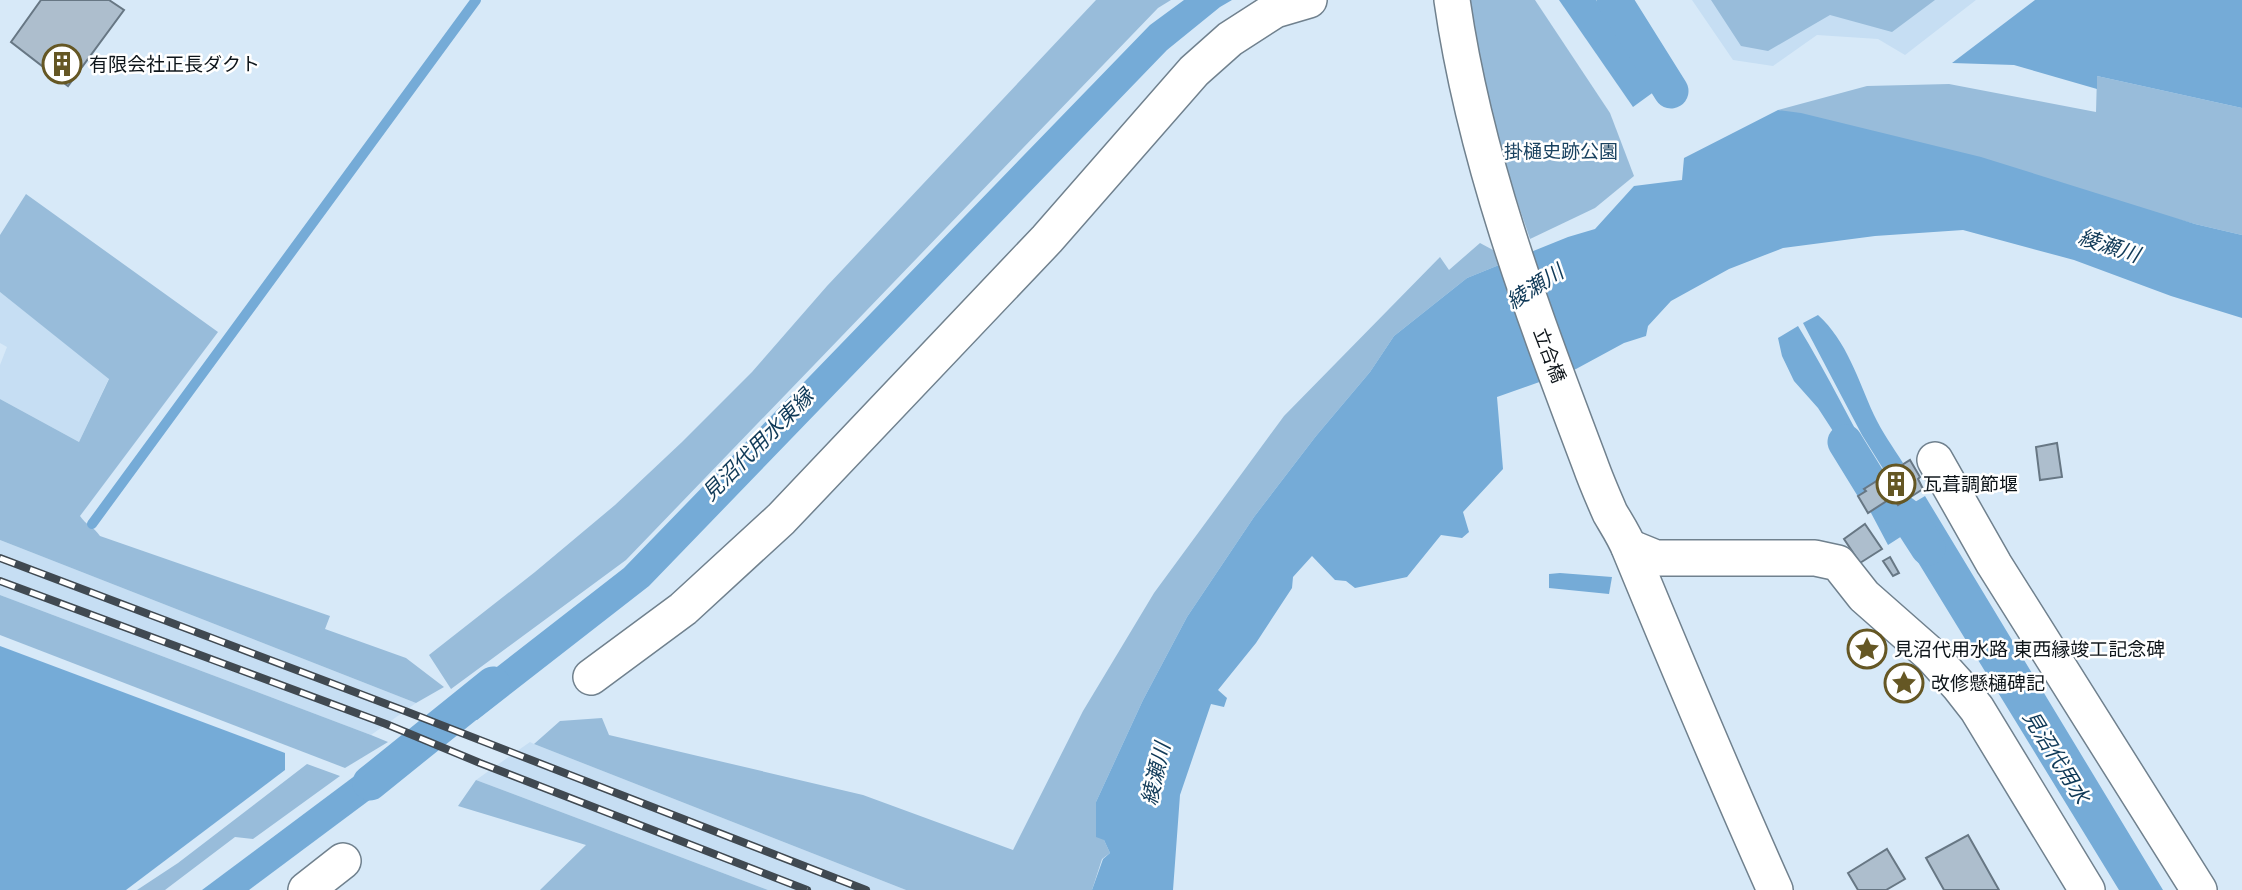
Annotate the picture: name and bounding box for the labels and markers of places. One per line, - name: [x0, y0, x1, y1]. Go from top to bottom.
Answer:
- building icon: 有限会社正長ダクト: [41, 43, 83, 85]
- place label: 有限会社正長ダクト: [89, 53, 260, 76]
- building icon: 瓦葺調節堰: [1875, 463, 1917, 505]
- place label: 瓦葺調節堰: [1923, 473, 2018, 496]
- place icon: 見沼代用水路 東西縁竣工記念碑: [1846, 628, 1888, 670]
- place label: 見沼代用水路 東西縁竣工記念碑: [1894, 638, 2165, 661]
- place icon: 改修懸樋碑記: [1883, 662, 1925, 704]
- place label: 改修懸樋碑記: [1931, 672, 2045, 695]

